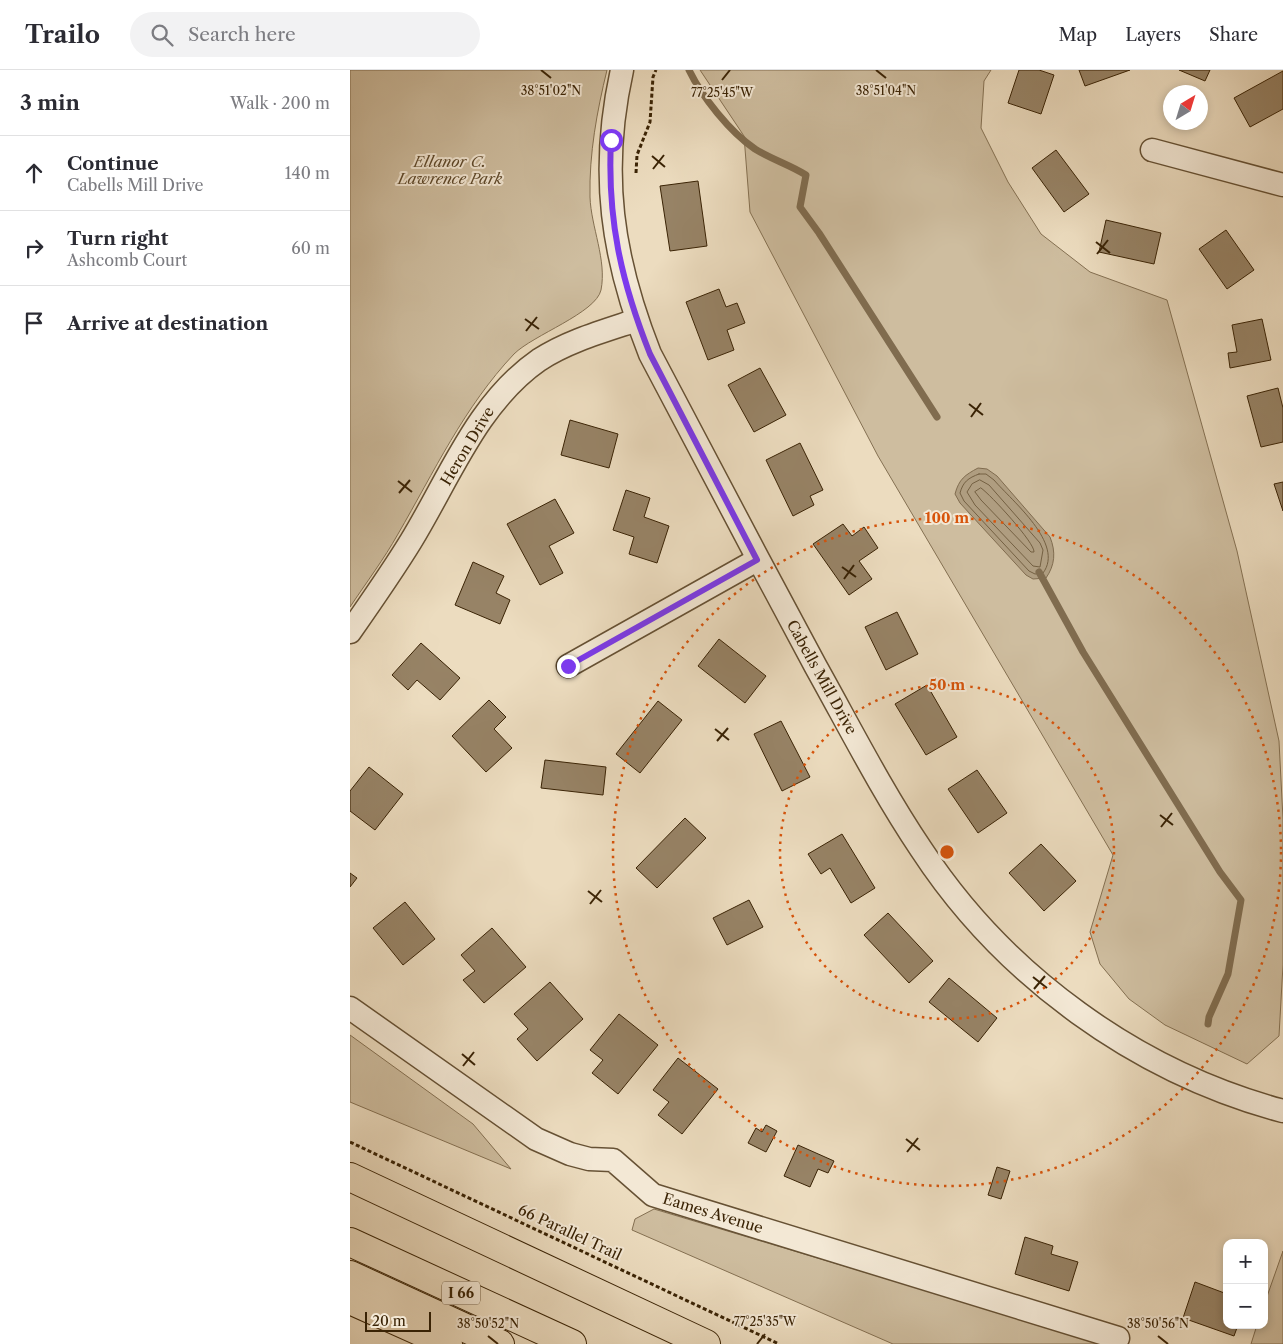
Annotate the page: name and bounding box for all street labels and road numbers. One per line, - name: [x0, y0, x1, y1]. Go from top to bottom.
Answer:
- street label: Heron Drive: [436, 403, 498, 489]
- street label: Cabells Mill Drive: [783, 616, 861, 738]
- street label: Eames Avenue: [661, 1189, 765, 1237]
- street label: 66 Parallel Trail: [515, 1200, 625, 1265]
- road number: I 66: [442, 1282, 480, 1304]

